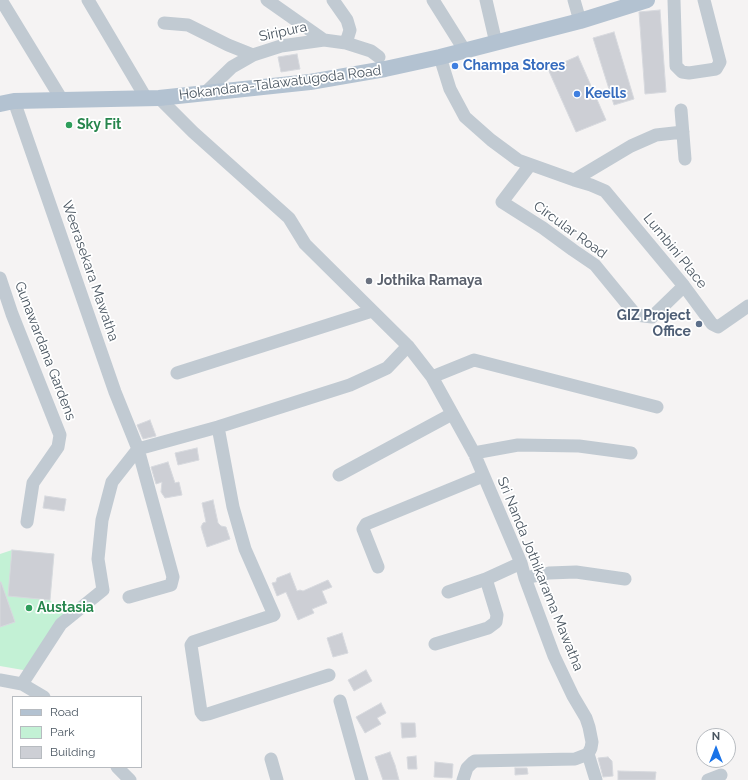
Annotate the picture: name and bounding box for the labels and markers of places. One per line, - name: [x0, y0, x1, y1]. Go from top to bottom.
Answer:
- place label: Champa Stores: [463, 58, 565, 74]
- marker: Champa Stores: [450, 61, 460, 71]
- place label: Keells: [585, 86, 626, 102]
- marker: Keells: [572, 89, 582, 99]
- place label: Sky Fit: [77, 117, 121, 133]
- marker: Sky Fit: [64, 120, 74, 130]
- place label: Jothika Ramaya: [377, 273, 482, 289]
- marker: Jothika Ramaya: [364, 276, 374, 286]
- place label: GIZ Project Office: [617, 308, 691, 340]
- marker: GIZ Project Office: [694, 319, 704, 329]
- place label: Austasia: [37, 600, 94, 616]
- marker: Austasia: [24, 603, 34, 613]

